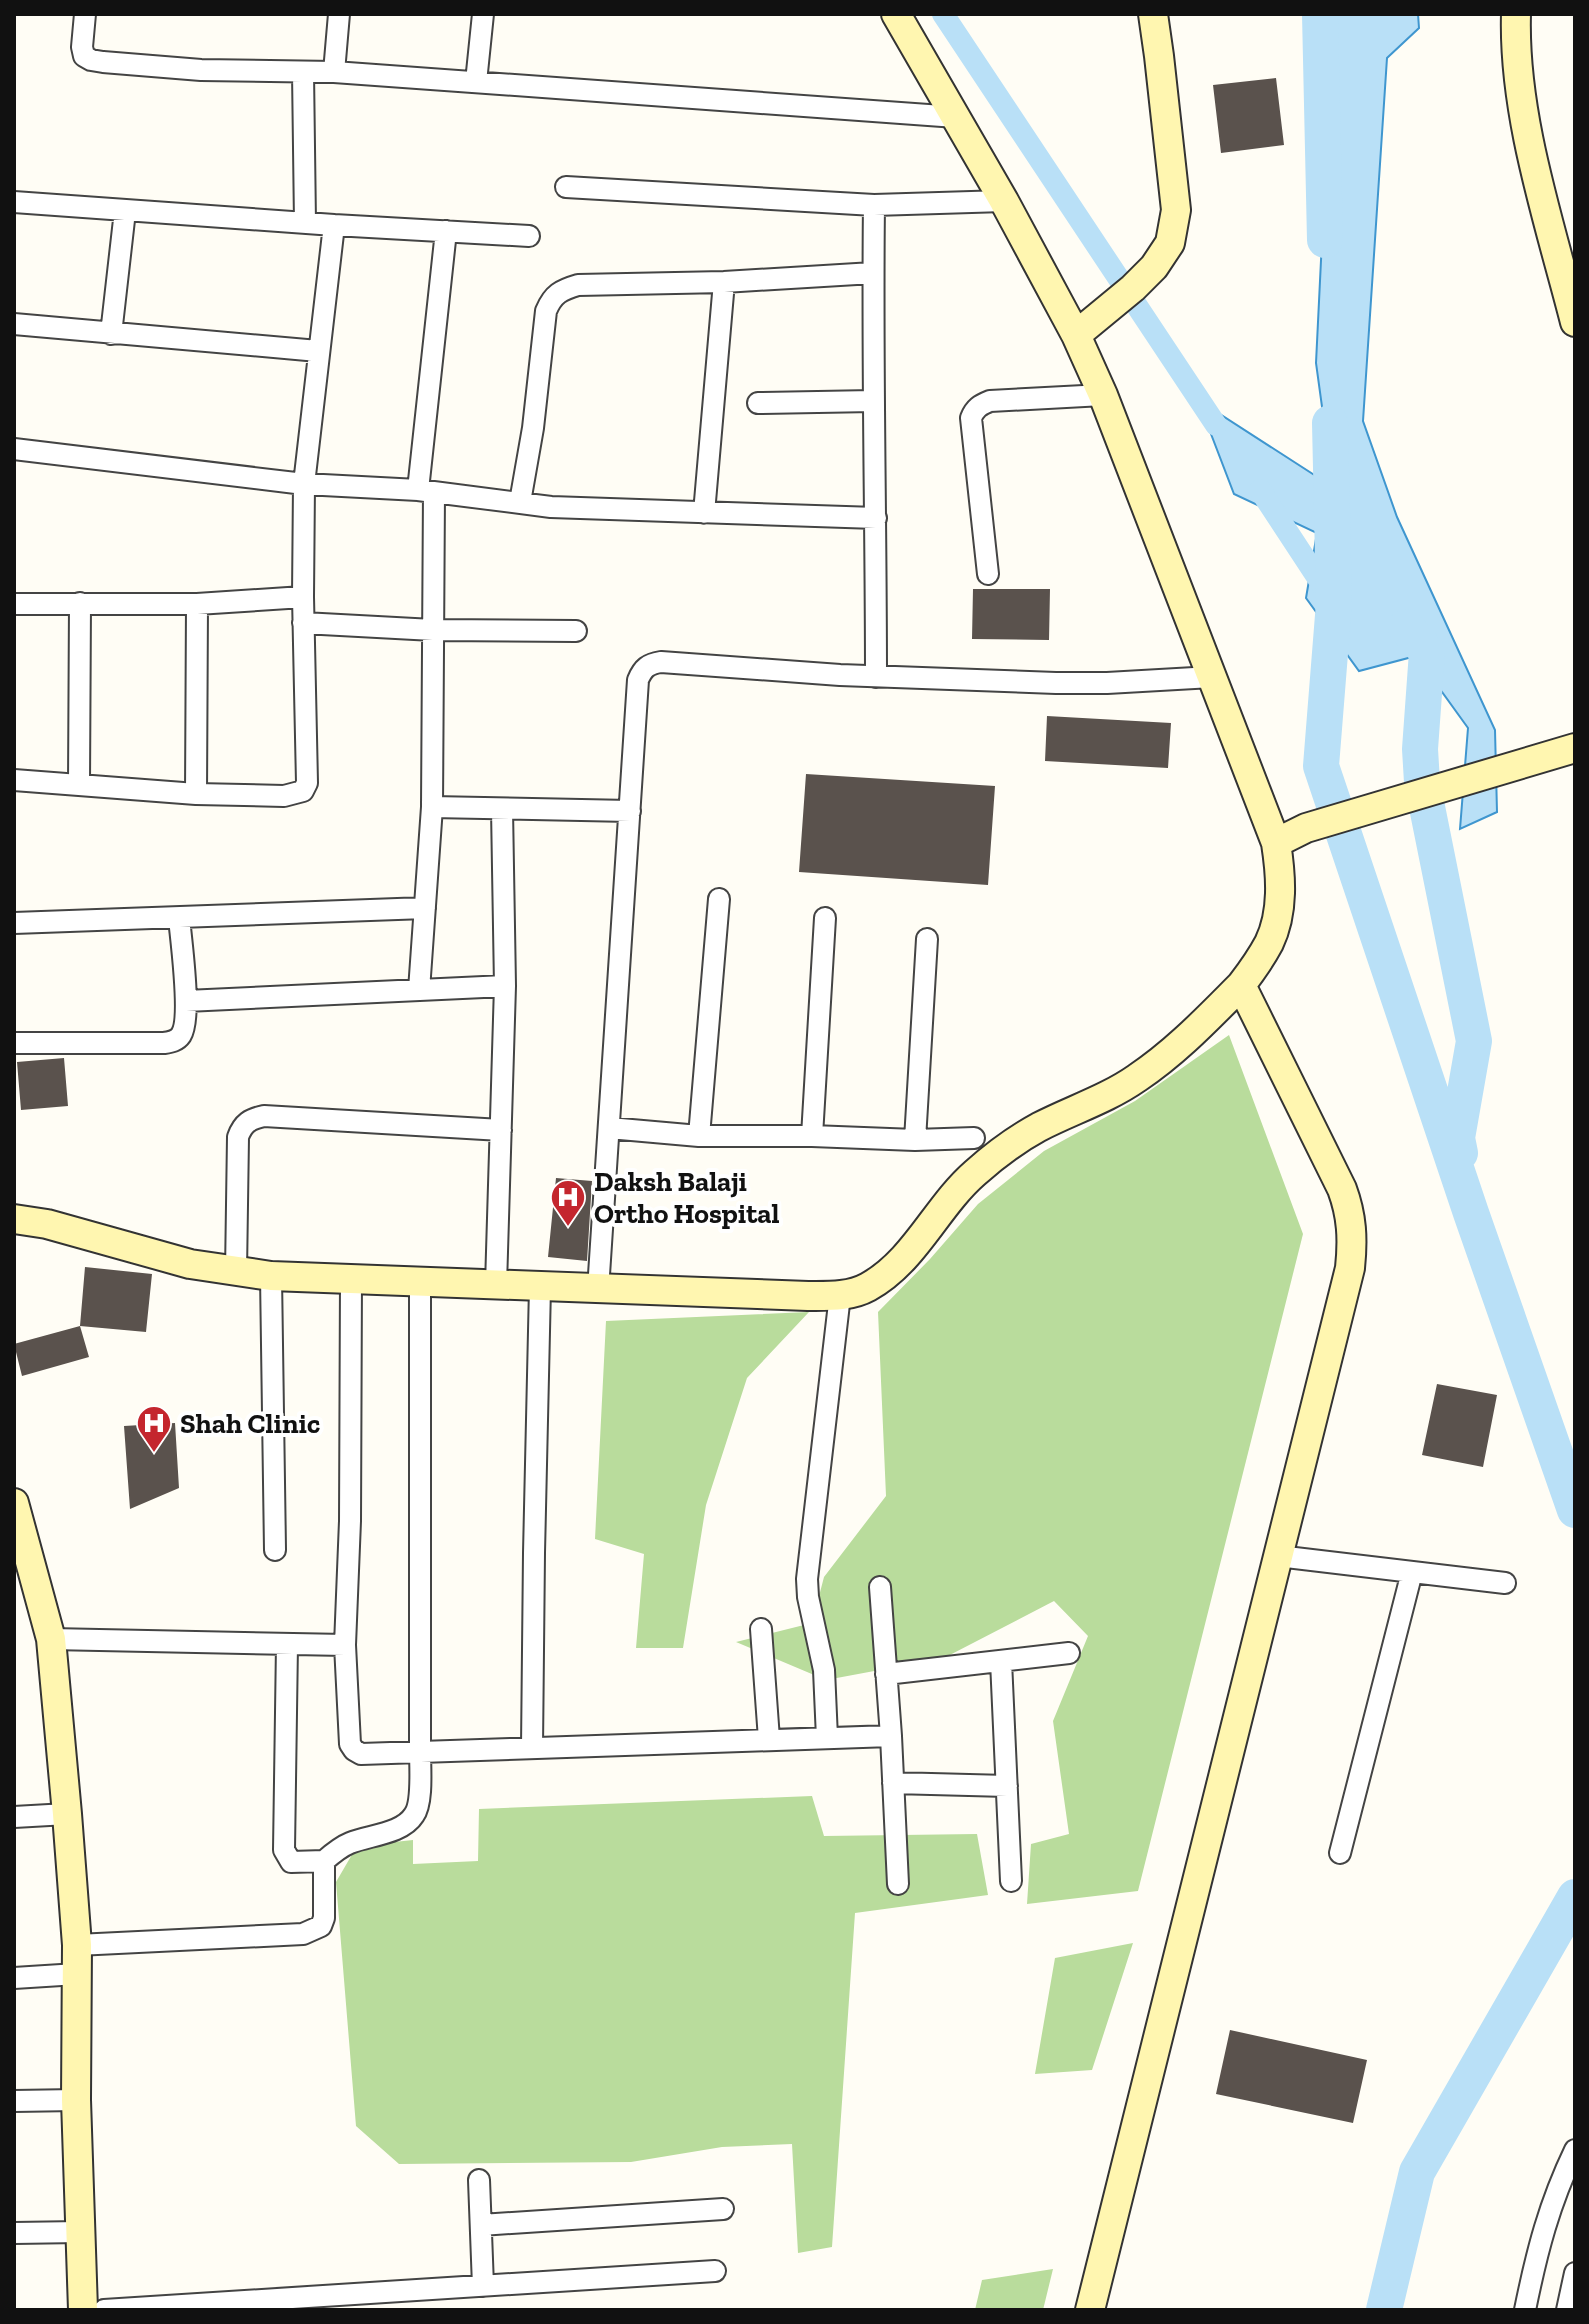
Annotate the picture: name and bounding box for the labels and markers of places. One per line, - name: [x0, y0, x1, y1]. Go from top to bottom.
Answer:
- place label: Daksh Balaji Ortho Hospital: [594, 1165, 780, 1230]
- hospital icon: Daksh Balaji Ortho Hospital: [549, 1178, 587, 1228]
- hospital icon: Shah Clinic: [135, 1404, 173, 1454]
- place label: Shah Clinic: [180, 1407, 320, 1440]

